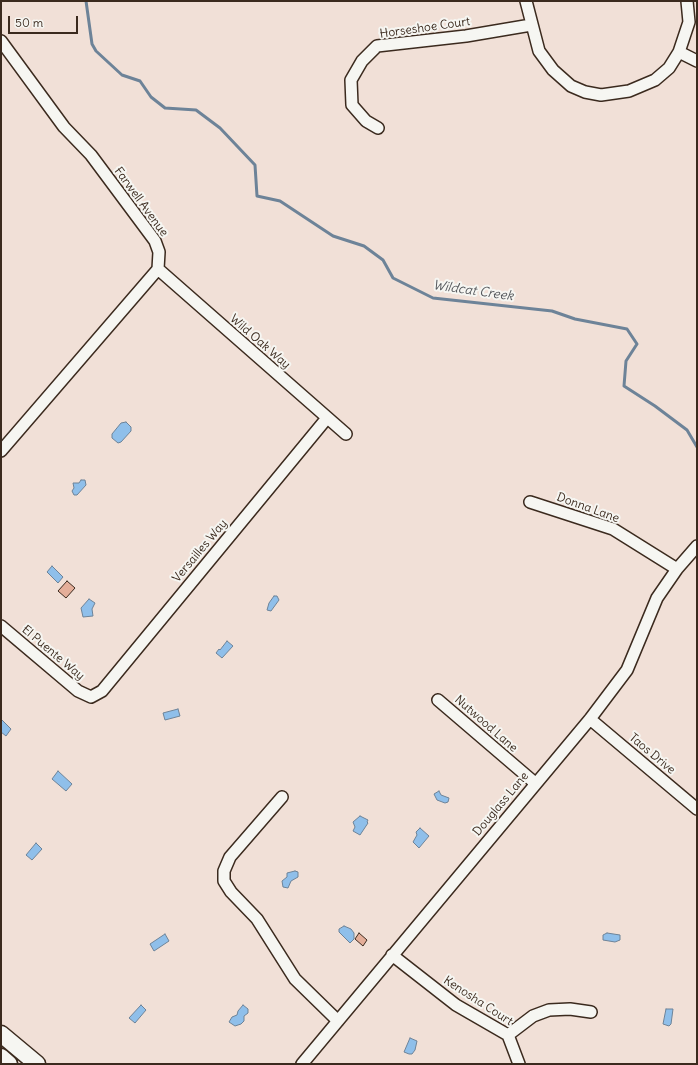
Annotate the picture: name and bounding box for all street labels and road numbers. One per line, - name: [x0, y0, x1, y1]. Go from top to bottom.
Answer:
- street label: Horseshoe Court: [379, 15, 471, 41]
- street label: Farwell Avenue: [111, 164, 171, 240]
- street label: Wild Oak Way: [227, 312, 293, 372]
- street label: Donna Lane: [555, 490, 621, 526]
- street label: Versailles Way: [170, 517, 230, 585]
- street label: El Puente Way: [19, 623, 87, 683]
- street label: Nutwood Lane: [452, 693, 520, 755]
- street label: Taos Drive: [626, 731, 678, 777]
- street label: Douglass Lane: [470, 769, 532, 839]
- street label: Kenosha Court: [441, 973, 515, 1029]

